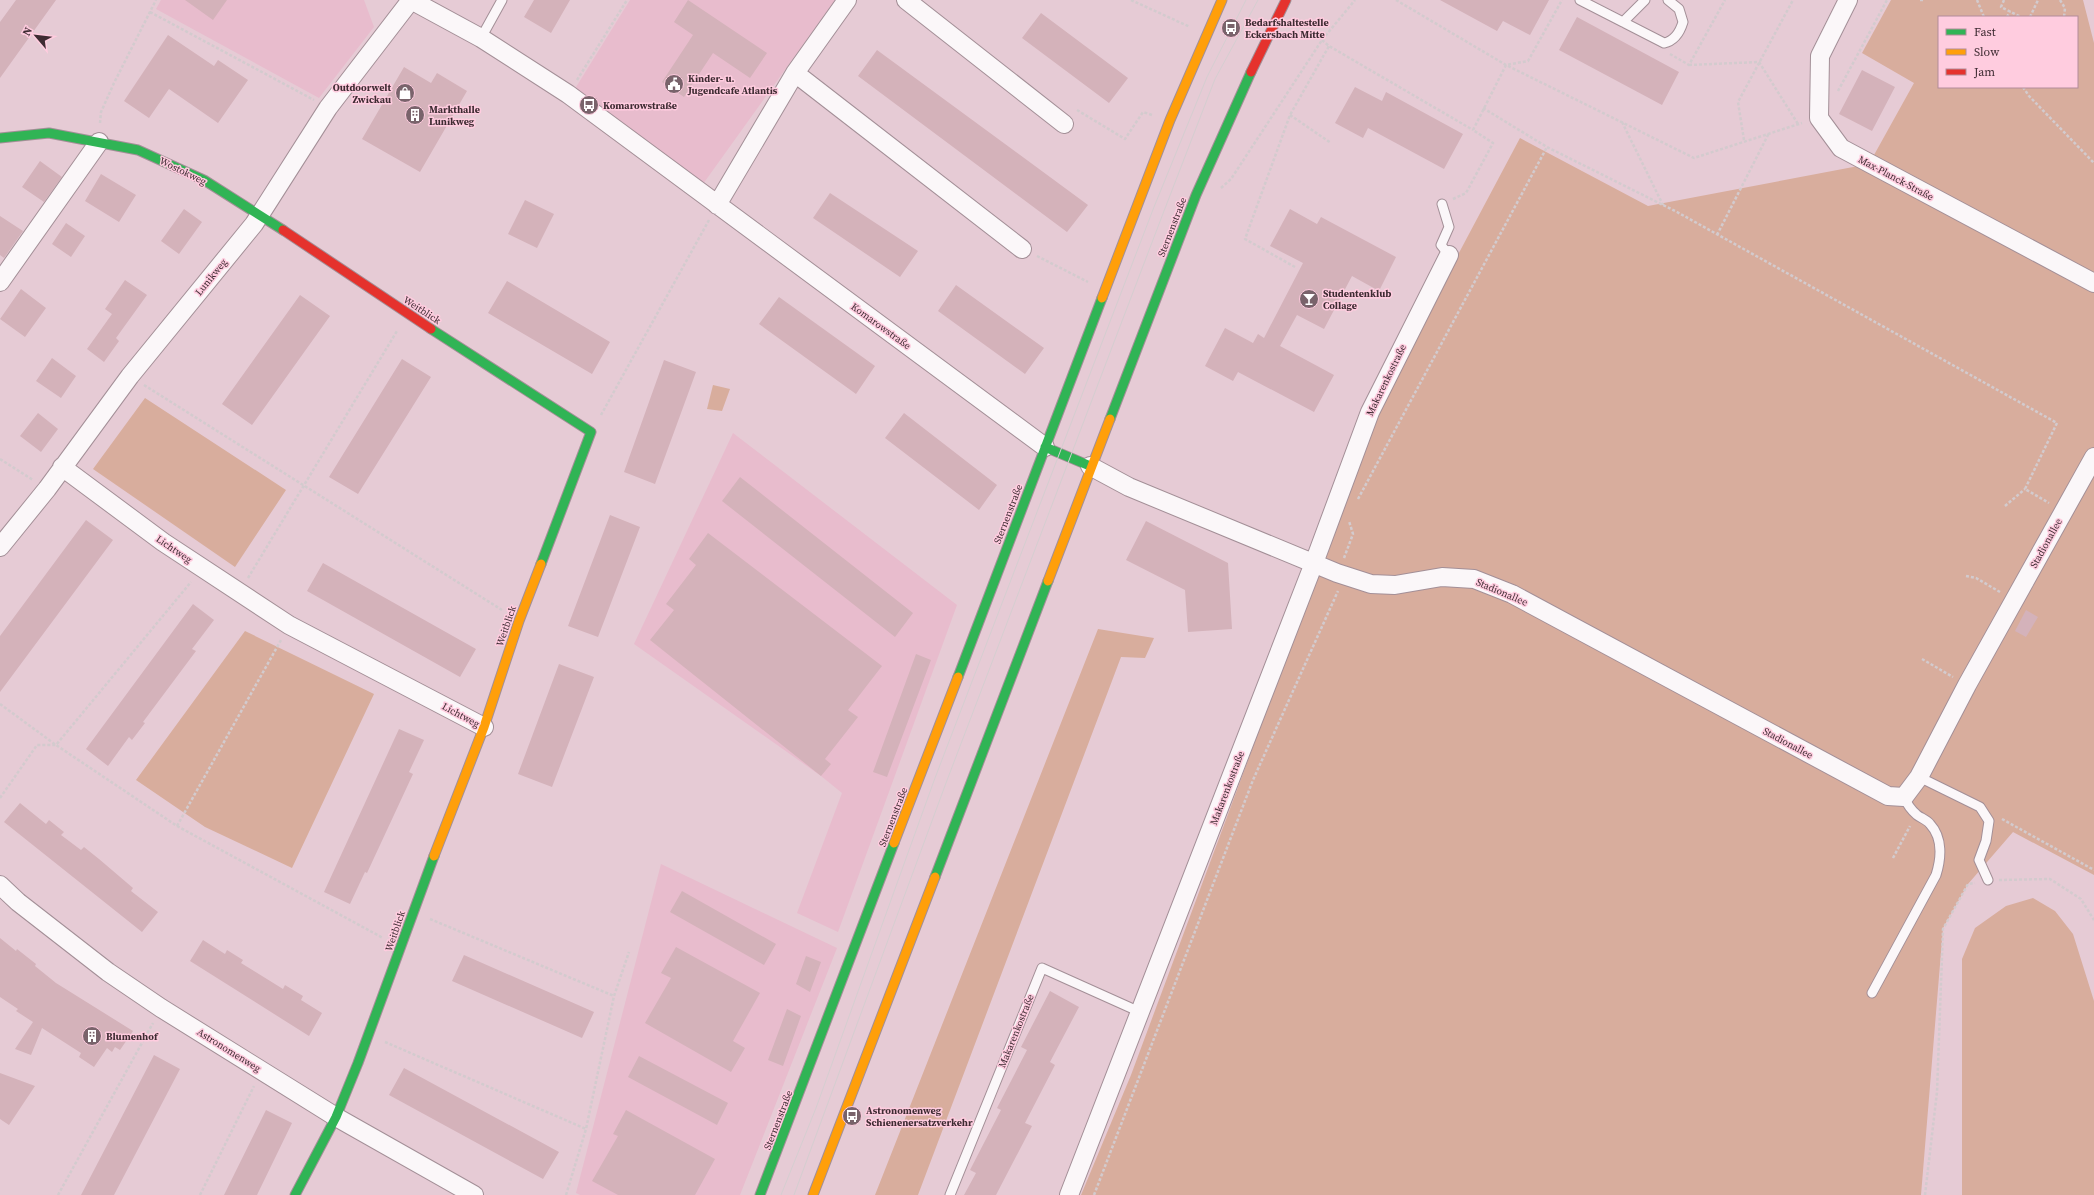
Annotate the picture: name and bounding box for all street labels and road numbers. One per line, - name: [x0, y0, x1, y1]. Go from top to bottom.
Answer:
- street label: Max-Planck-Straße: [1856, 153, 1936, 203]
- street label: Wostokweg: [157, 154, 209, 188]
- street label: Sternenstraße: [1155, 195, 1189, 259]
- street label: Lunikweg: [192, 256, 230, 298]
- street label: Weitblick: [401, 293, 444, 327]
- street label: Komarowstraße: [848, 300, 914, 352]
- street label: Makarenkostraße: [1363, 342, 1409, 418]
- street label: Sternenstraße: [991, 482, 1025, 546]
- street label: Stadionallee: [2027, 516, 2065, 570]
- street label: Lichtweg: [153, 532, 195, 566]
- street label: Stadionallee: [1474, 575, 1530, 609]
- street label: Weitblick: [493, 603, 519, 648]
- street label: Lichtweg: [440, 700, 482, 730]
- street label: Stadionallee: [1761, 724, 1815, 762]
- street label: Makarenkostraße: [1207, 749, 1247, 827]
- street label: Sternenstraße: [876, 785, 910, 849]
- street label: Weitblick: [382, 908, 408, 953]
- street label: Makarenkostraße: [995, 992, 1037, 1070]
- street label: Astronomenweg: [195, 1025, 263, 1075]
- street label: Sternenstraße: [761, 1088, 795, 1152]

